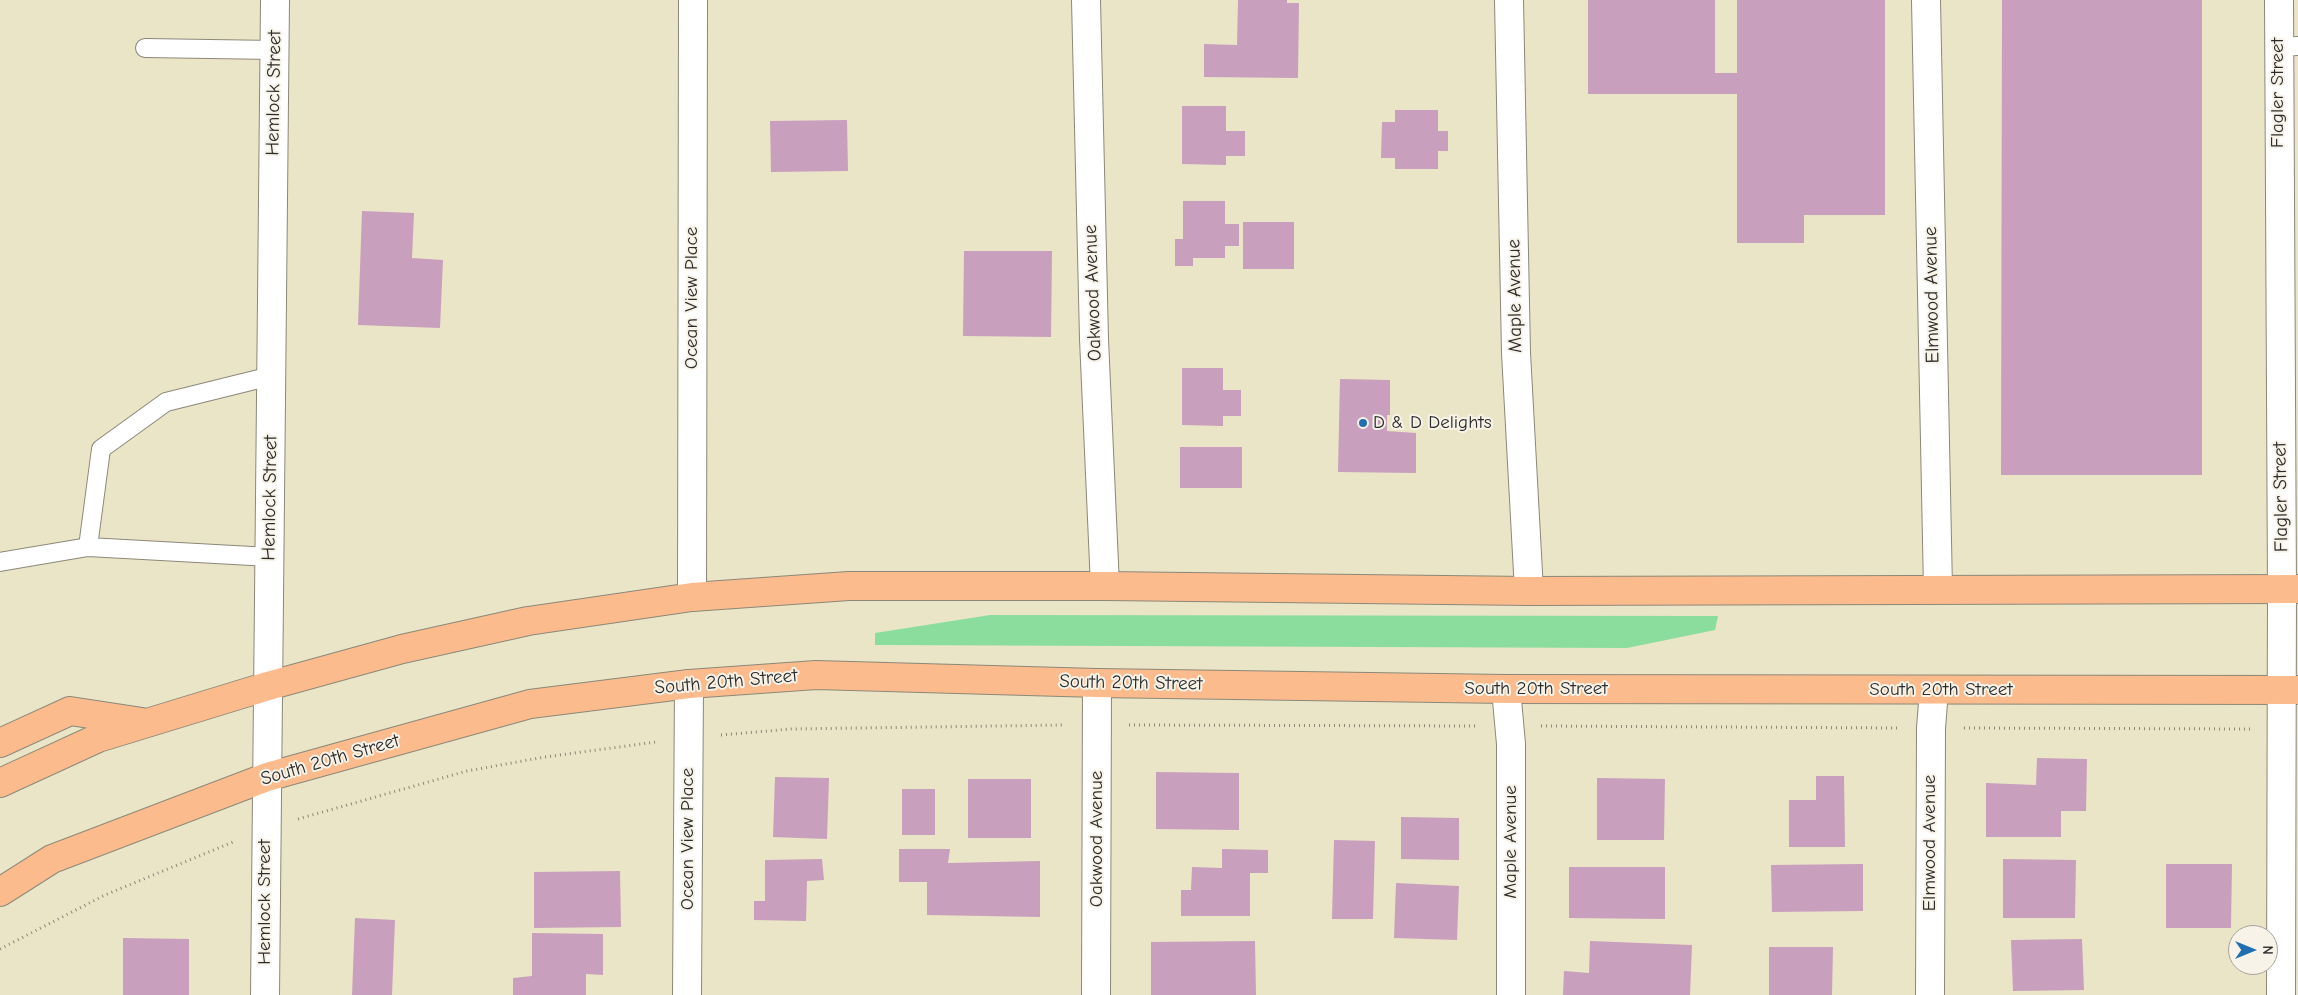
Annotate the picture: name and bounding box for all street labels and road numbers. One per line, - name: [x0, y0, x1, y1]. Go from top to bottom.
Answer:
- street label: Hemlock Street: [262, 30, 286, 156]
- street label: Flagler Street: [2267, 38, 2289, 148]
- street label: Oakwood Avenue: [1079, 224, 1107, 362]
- street label: Elmwood Avenue: [1919, 226, 1945, 364]
- street label: Ocean View Place: [681, 227, 703, 369]
- street label: Maple Avenue: [1503, 239, 1527, 353]
- street label: Hemlock Street: [258, 435, 282, 561]
- street label: Flagler Street: [2269, 442, 2293, 552]
- street label: South 20th Street: [654, 664, 798, 700]
- street label: South 20th Street: [1059, 670, 1203, 696]
- street label: South 20th Street: [1464, 678, 1608, 700]
- street label: South 20th Street: [1869, 679, 2013, 701]
- street label: South 20th Street: [258, 729, 402, 791]
- street label: Ocean View Place: [677, 768, 699, 910]
- street label: Oakwood Avenue: [1086, 771, 1108, 907]
- street label: Elmwood Avenue: [1919, 775, 1941, 911]
- street label: Maple Avenue: [1500, 785, 1522, 899]
- street label: Hemlock Street: [254, 839, 276, 965]

